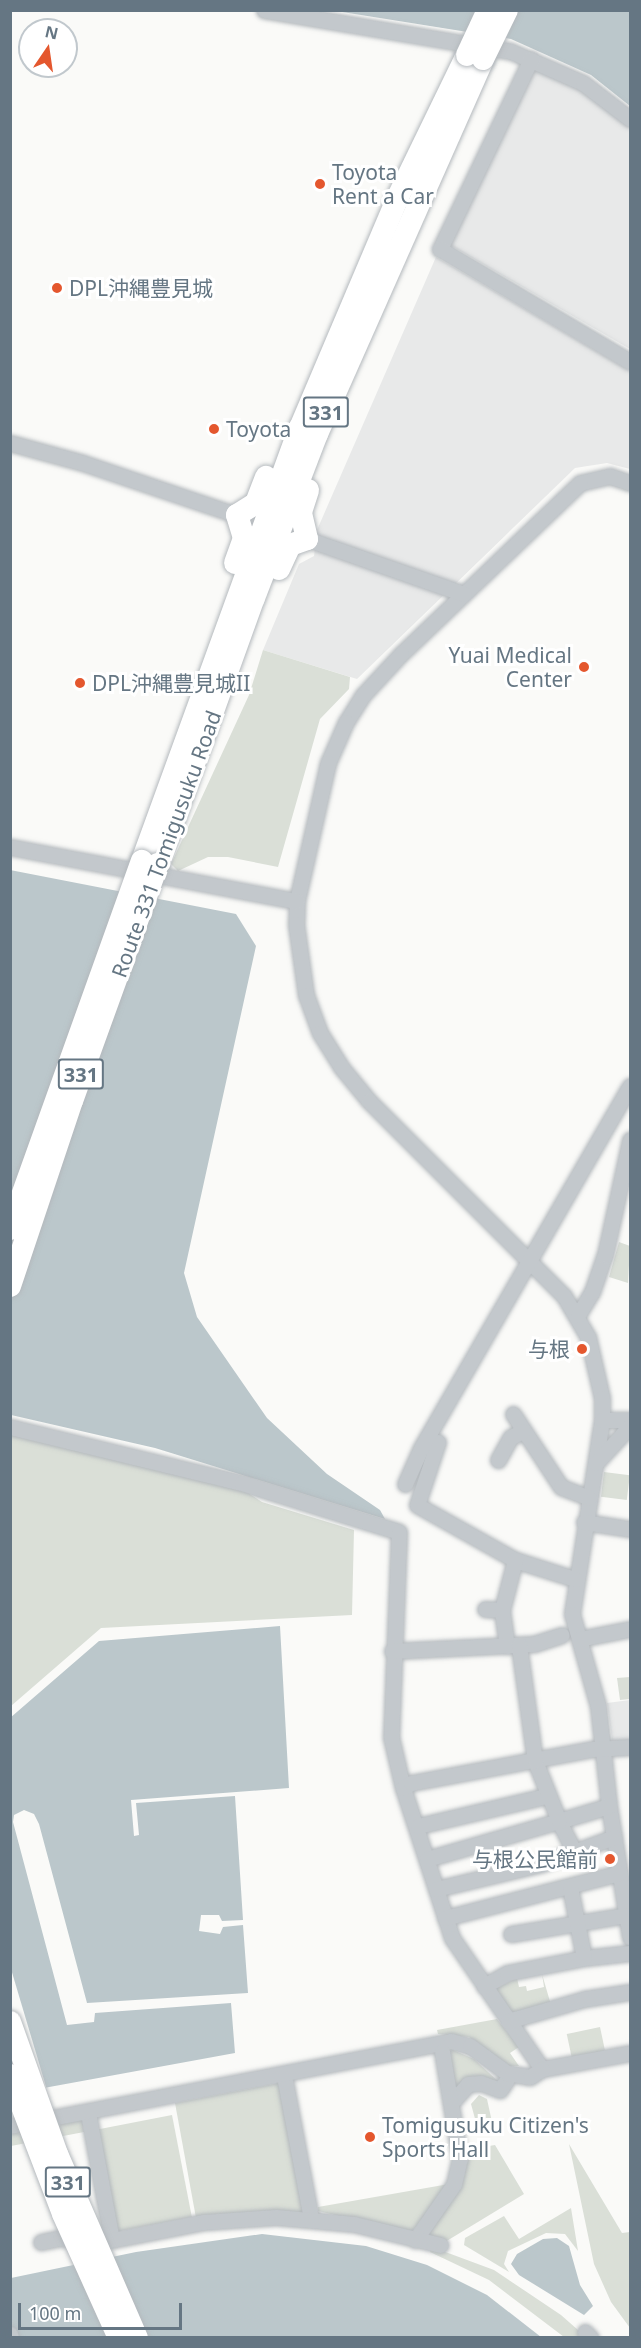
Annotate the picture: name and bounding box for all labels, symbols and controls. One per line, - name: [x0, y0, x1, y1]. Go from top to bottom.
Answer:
- north arrow: [18, 18, 78, 78]
- text: N: [43, 20, 60, 45]
- place label: Toyota Rent a Car: [332, 159, 434, 209]
- marker: Toyota Rent a Car: [313, 177, 327, 191]
- place label: DPL沖縄豊見城: [69, 275, 213, 301]
- marker: DPL沖縄豊見城: [50, 281, 64, 295]
- road number: 331: [302, 395, 350, 429]
- place label: Toyota: [226, 416, 291, 442]
- marker: Toyota: [207, 422, 221, 436]
- place label: Yuai Medical Center: [449, 642, 572, 692]
- marker: Yuai Medical Center: [577, 660, 591, 674]
- place label: DPL沖縄豊見城II: [92, 670, 250, 696]
- marker: DPL沖縄豊見城II: [73, 676, 87, 690]
- street label: Route 331 Tomigusuku Road: [106, 707, 226, 981]
- road number: 331: [57, 1057, 105, 1091]
- place label: 与根: [528, 1336, 570, 1362]
- marker: 与根: [575, 1342, 589, 1356]
- place label: 与根公民館前: [472, 1846, 598, 1872]
- marker: 与根公民館前: [603, 1852, 617, 1866]
- place label: Tomigusuku Citizen's Sports Hall: [382, 2112, 589, 2162]
- marker: Tomigusuku Citizen's Sports Hall: [363, 2130, 377, 2144]
- road number: 331: [44, 2165, 92, 2199]
- scale bar: [21, 2291, 184, 2329]
- text: 100 m: [29, 2301, 81, 2325]

